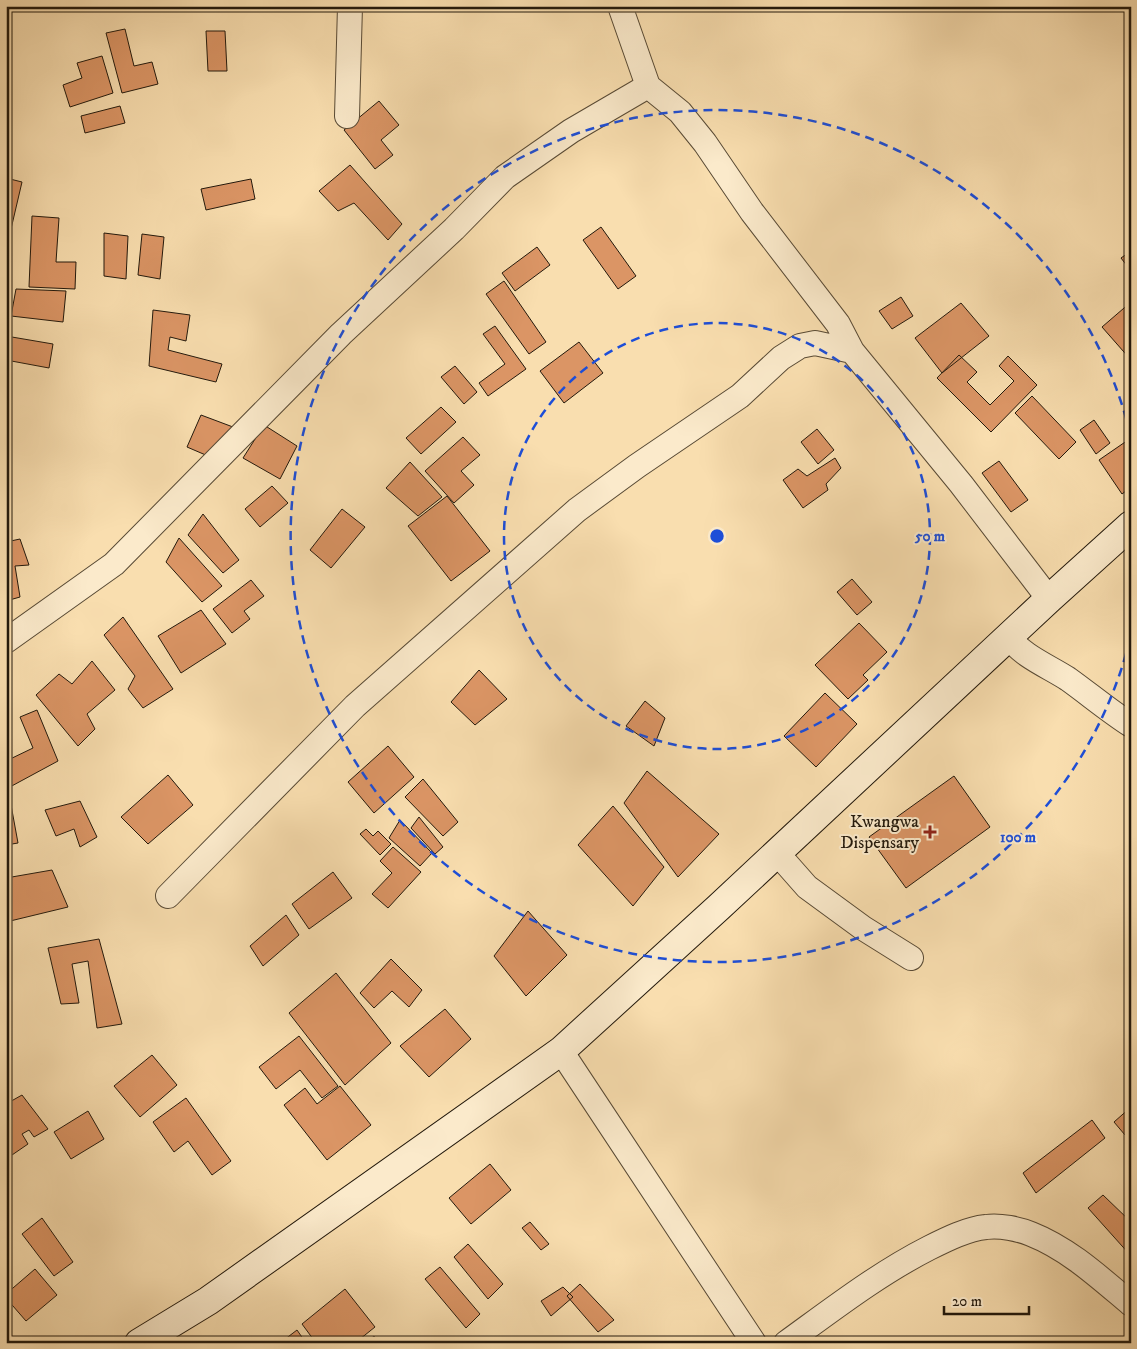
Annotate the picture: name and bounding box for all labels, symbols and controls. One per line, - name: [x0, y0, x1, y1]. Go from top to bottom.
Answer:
- centre of rings: [708, 527, 726, 545]
- text: 50 m: [914, 527, 946, 546]
- place label: Kwangwa Dispensary: [840, 811, 919, 854]
- marker: Kwangwa Dispensary: [923, 825, 937, 839]
- text: 100 m: [1000, 828, 1037, 847]
- scale bar: [944, 1284, 1030, 1316]
- text: 20 m: [952, 1292, 982, 1311]

